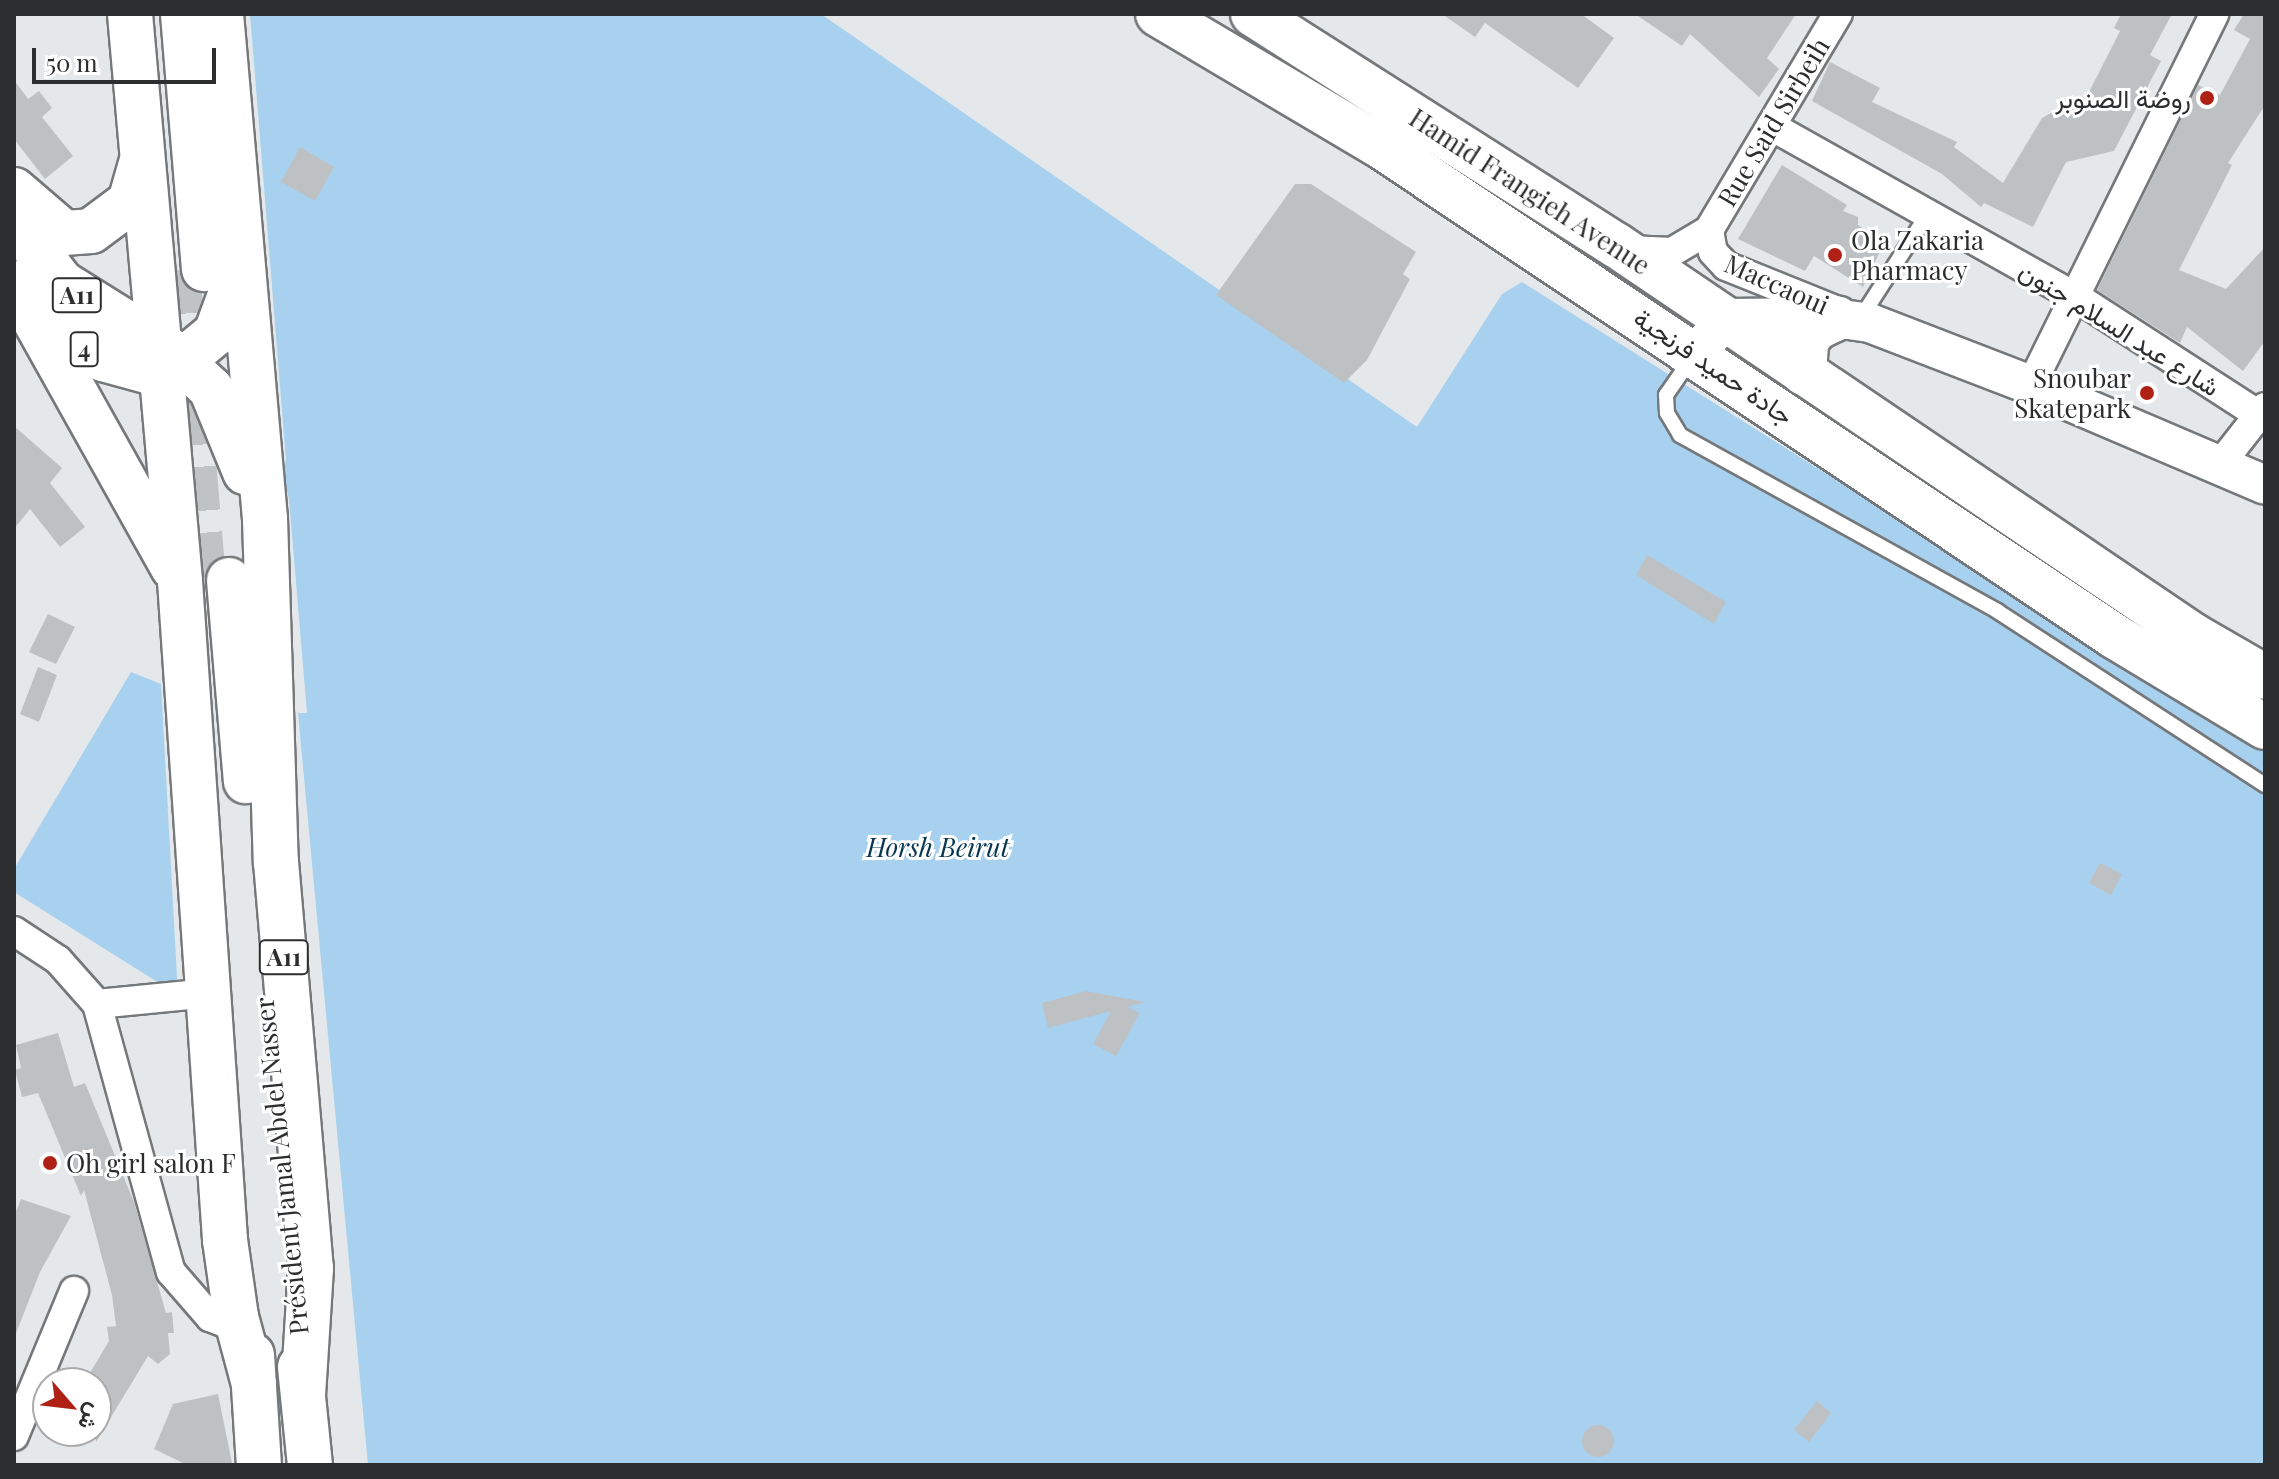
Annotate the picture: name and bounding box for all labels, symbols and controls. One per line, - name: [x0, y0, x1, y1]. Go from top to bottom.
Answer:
- scale bar: [36, 32, 220, 82]
- street label: Rue Said Sirbeih: [1710, 32, 1836, 212]
- text: 50 m: [46, 46, 98, 78]
- place label: روضة الصنوبر: [2055, 82, 2191, 114]
- marker: روضة الصنوبر: [2198, 89, 2216, 107]
- street label: Hamid Frangieh Avenue: [1403, 101, 1657, 281]
- place label: Ola Zakaria Pharmacy: [1851, 224, 1984, 286]
- marker: Ola Zakaria Pharmacy: [1826, 246, 1844, 264]
- street label: Maccaoui: [1720, 247, 1834, 321]
- street label: شارع عبد السلام جنون: [2014, 254, 2226, 402]
- road number: A11: [51, 275, 103, 315]
- street label: جادة حميد فرنجية: [1628, 301, 1800, 431]
- road number: 4: [68, 329, 100, 369]
- place label: Snoubar Skatepark: [2014, 362, 2131, 424]
- marker: Snoubar Skatepark: [2138, 384, 2156, 402]
- park label: Horsh Beirut: [866, 831, 1010, 863]
- road number: A11: [258, 937, 310, 977]
- street label: Président Jamal Abdel Nasser: [248, 995, 314, 1337]
- place label: Oh girl salon F: [66, 1147, 236, 1179]
- marker: Oh girl salon F: [41, 1154, 59, 1172]
- north arrow: [32, 1367, 112, 1447]
- text: ش: [72, 1399, 111, 1436]

